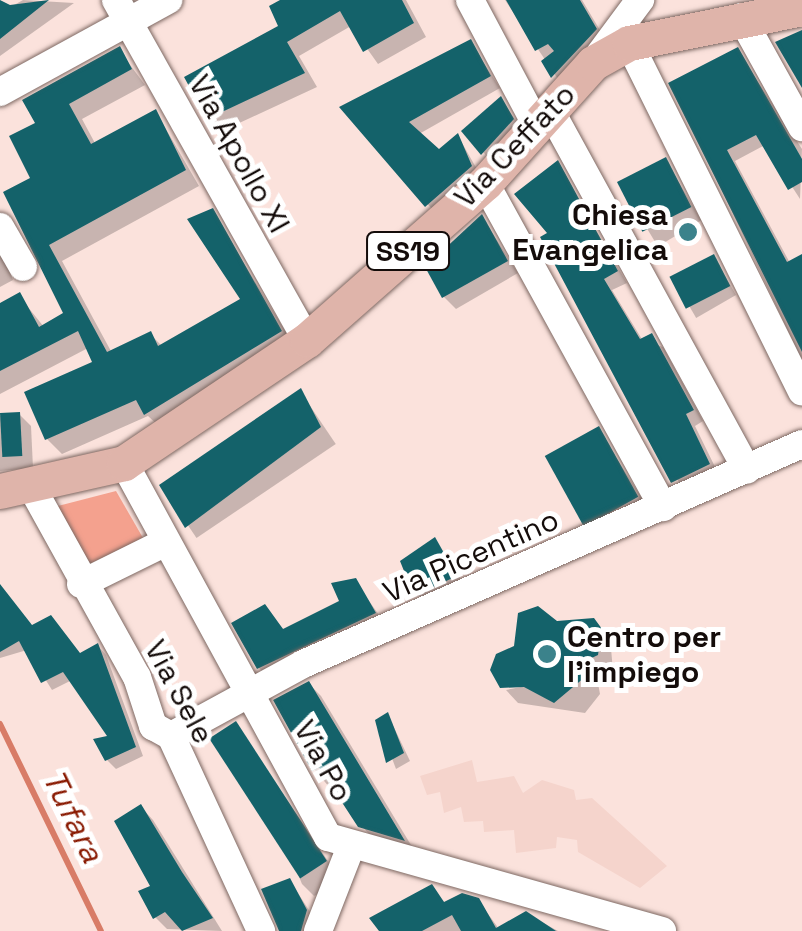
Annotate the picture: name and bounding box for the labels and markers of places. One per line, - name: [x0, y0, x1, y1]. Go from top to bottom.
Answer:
- place label: Chiesa Evangelica: [512, 197, 668, 268]
- marker: Chiesa Evangelica: [677, 221, 699, 243]
- place label: Centro per l'impiego: [567, 619, 721, 690]
- marker: Centro per l'impiego: [536, 643, 558, 665]

